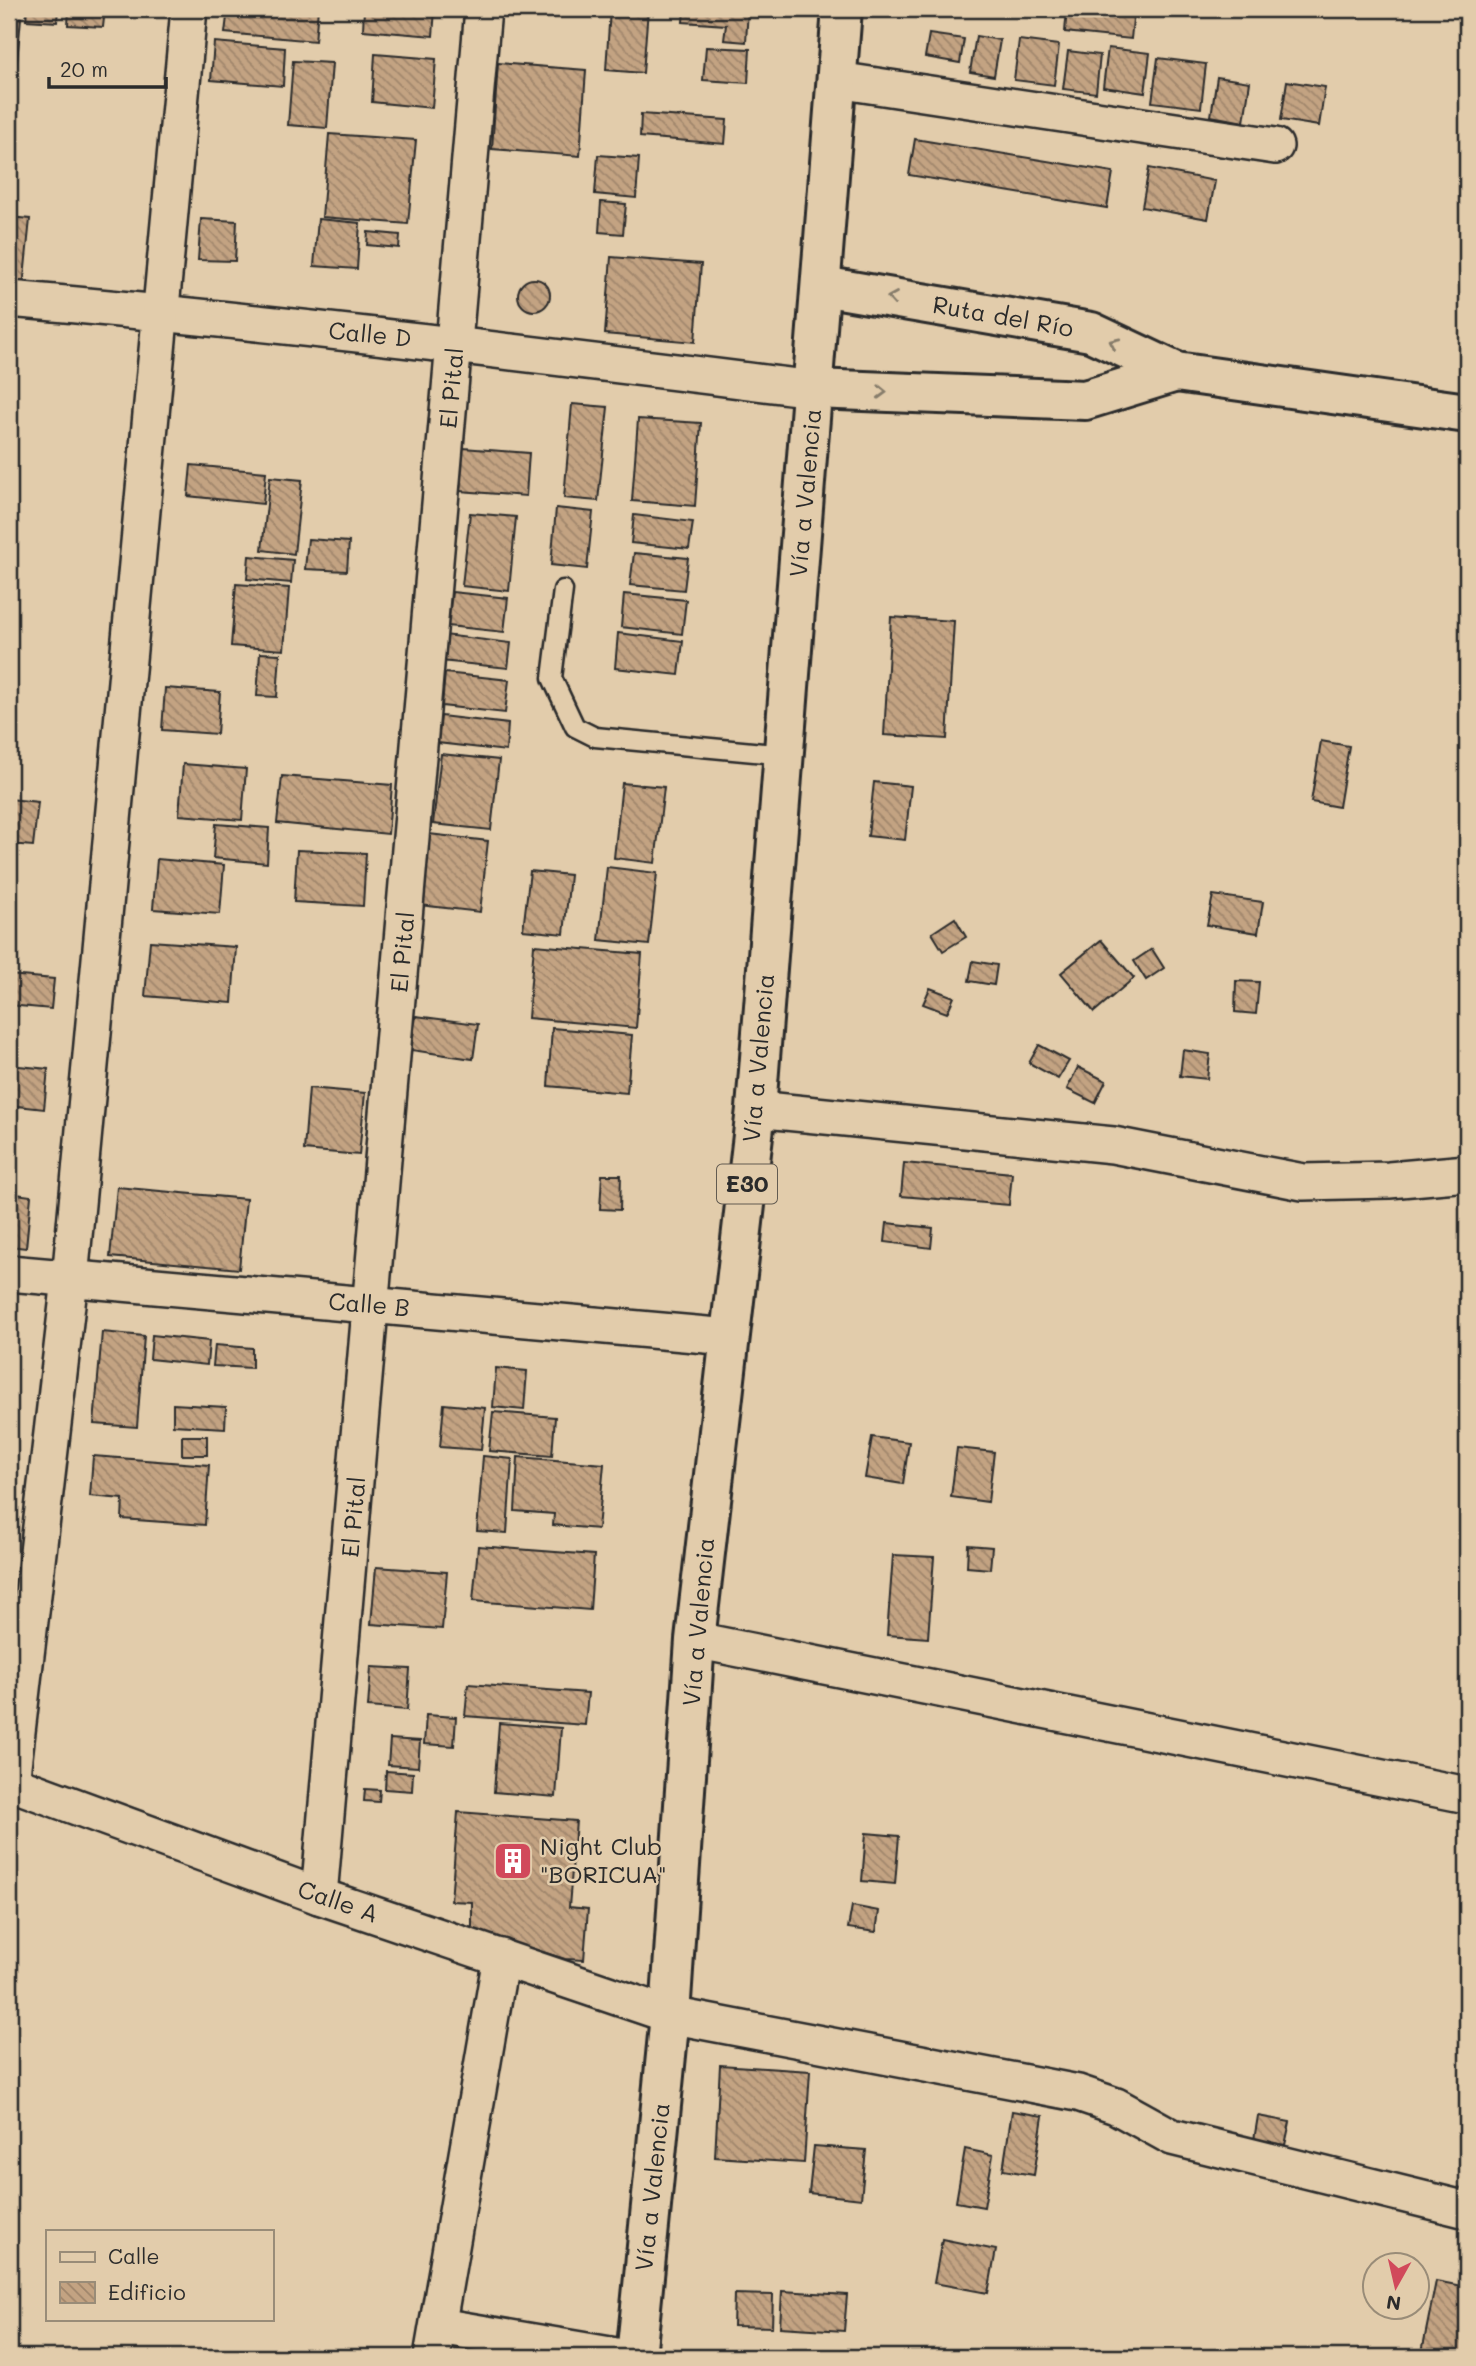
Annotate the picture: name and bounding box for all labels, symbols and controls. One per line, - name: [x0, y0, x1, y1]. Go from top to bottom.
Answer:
- scale bar: [49, 46, 166, 90]
- text: 20 m: [60, 55, 108, 82]
- street label: Ruta del Río: [930, 288, 1076, 343]
- one-way arrow: [886, 291, 898, 306]
- street label: Calle D: [327, 314, 413, 353]
- one-way arrow: [1109, 337, 1121, 351]
- street label: El Pital: [432, 346, 469, 430]
- one-way arrow: [877, 384, 888, 399]
- street label: Vía a Valencia: [782, 407, 827, 578]
- street label: El Pital: [383, 910, 420, 994]
- street label: Vía a Valencia: [735, 972, 780, 1143]
- road number: E30: [717, 1164, 777, 1204]
- street label: Calle B: [327, 1285, 411, 1323]
- street label: El Pital: [334, 1475, 371, 1559]
- street label: Vía a Valencia: [675, 1536, 720, 1707]
- place label: Night Club "BORICUA": [540, 1830, 667, 1889]
- building icon: Night Club "BORICUA": [492, 1840, 534, 1882]
- street label: Calle A: [294, 1872, 383, 1929]
- street label: Vía a Valencia: [627, 2101, 676, 2273]
- legend: [46, 2230, 273, 2320]
- text: Calle: [108, 2242, 160, 2269]
- north arrow: [1360, 2250, 1430, 2320]
- text: Edificio: [108, 2278, 186, 2305]
- text: N: [1385, 2290, 1402, 2317]

